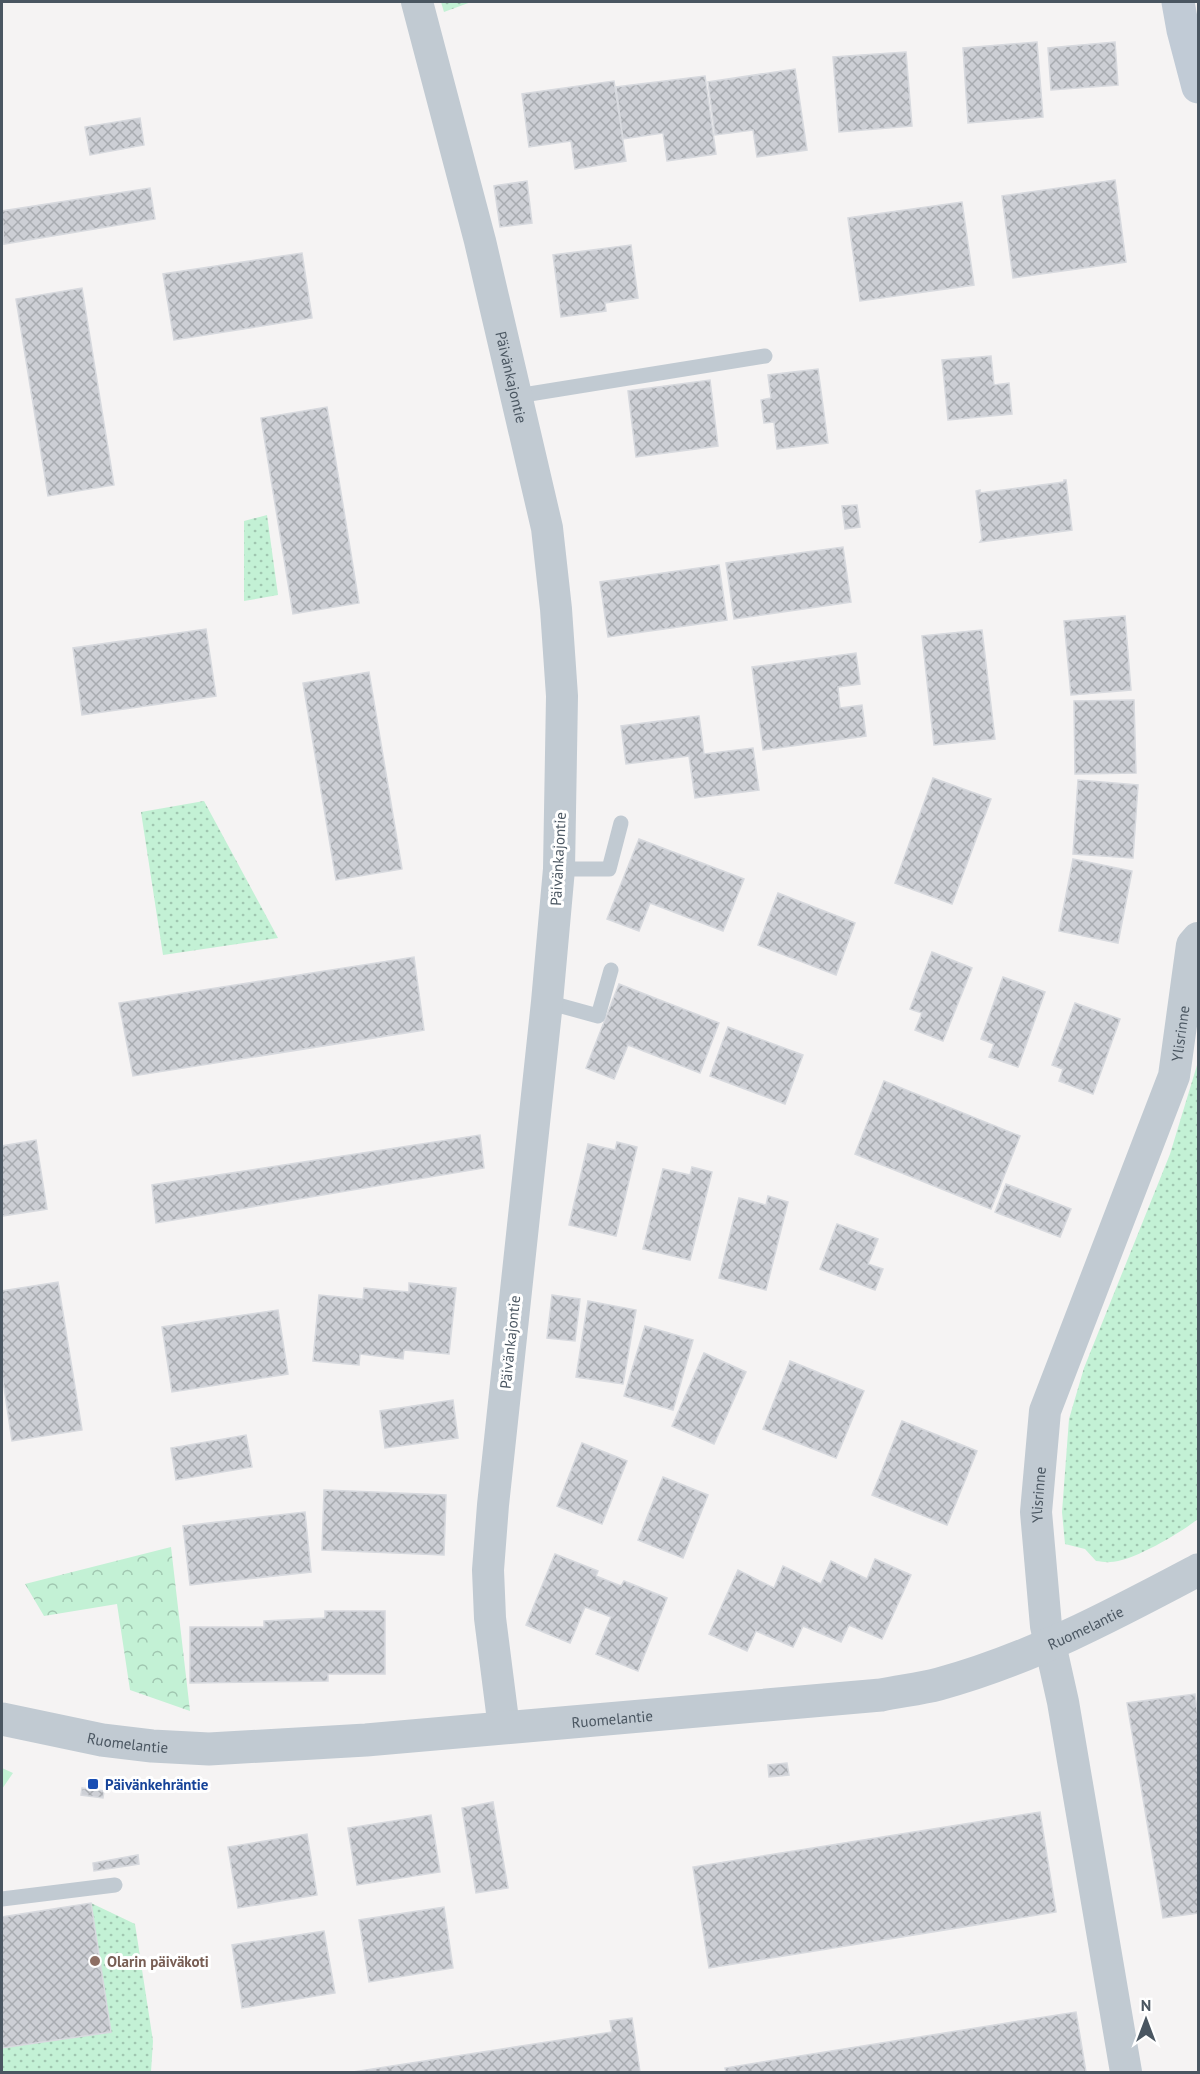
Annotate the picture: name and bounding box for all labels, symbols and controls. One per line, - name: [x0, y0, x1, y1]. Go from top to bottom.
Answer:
- street label: Päivänkajontie: [492, 329, 532, 425]
- street label: Päivänkajontie: [546, 812, 570, 906]
- street label: Ylisrinne: [1167, 1004, 1193, 1063]
- street label: Päivänkajontie: [496, 1294, 524, 1390]
- street label: Ylisrinne: [1026, 1466, 1050, 1524]
- street label: Ruomelantie: [1045, 1601, 1126, 1653]
- street label: Ruomelantie: [571, 1705, 654, 1732]
- street label: Ruomelantie: [85, 1728, 169, 1756]
- place label: Päivänkehräntie: [105, 1775, 209, 1794]
- marker: Päivänkehräntie: [86, 1777, 100, 1791]
- place label: Olarin päiväkoti: [107, 1952, 209, 1971]
- marker: Olarin päiväkoti: [88, 1954, 102, 1968]
- north arrow: [1116, 1990, 1176, 2050]
- text: N: [1141, 1995, 1151, 2015]

